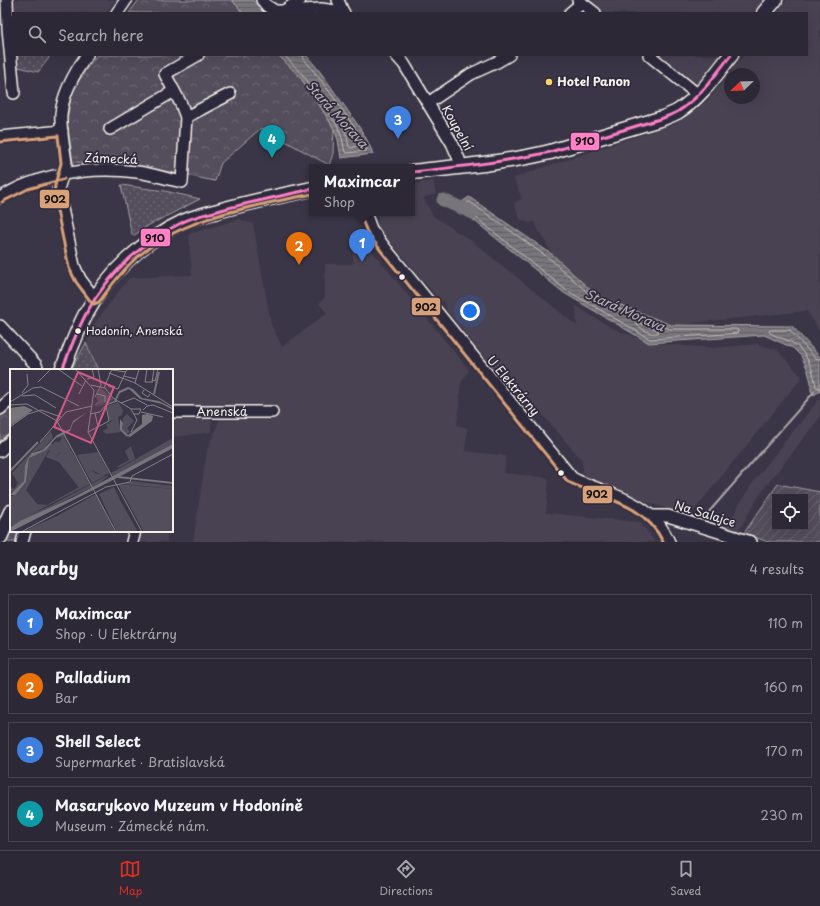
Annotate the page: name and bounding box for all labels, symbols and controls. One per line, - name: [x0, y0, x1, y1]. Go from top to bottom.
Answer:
- search box: [12, 12, 808, 56]
- icon: search: [26, 23, 48, 45]
- text: Search here: [58, 23, 144, 46]
- north arrow: [724, 68, 760, 104]
- place label: Hotel Panon: [557, 72, 630, 90]
- water label: Stará Morava: [302, 75, 374, 152]
- marker: Hotel Panon: [544, 77, 554, 87]
- street label: Koupelní: [438, 101, 478, 154]
- pin: 3: [385, 106, 411, 139]
- pin: 4: [259, 125, 285, 158]
- line badge: 910: [570, 132, 600, 151]
- text: 910: [575, 132, 595, 149]
- street label: Zámecká: [84, 148, 138, 168]
- popup: [309, 164, 415, 216]
- text: Maximcar: [324, 169, 400, 192]
- line badge: 902: [39, 189, 70, 209]
- text: 902: [44, 190, 66, 207]
- text: Shop: [324, 192, 355, 211]
- line badge: 910: [140, 228, 171, 247]
- text: 910: [145, 229, 165, 246]
- pin: 1: [349, 229, 375, 262]
- pin: 2: [286, 232, 312, 265]
- unlabelled marker: [397, 272, 407, 282]
- water label: Stará Morava: [582, 283, 669, 336]
- line badge: 902: [411, 297, 441, 316]
- text: 902: [415, 298, 437, 315]
- your location: [460, 301, 480, 321]
- place label: Hodonín, Anenská: [86, 322, 183, 339]
- marker: Hodonín, Anenská: [73, 326, 83, 336]
- street label: U Elektrárny: [483, 351, 544, 419]
- inset map: [10, 369, 173, 532]
- street label: Anenská: [197, 402, 248, 420]
- unlabelled marker: [556, 468, 566, 478]
- line badge: 902: [582, 485, 613, 504]
- text: 902: [586, 485, 608, 502]
- map controls: [772, 494, 808, 530]
- button: locate: [772, 494, 808, 530]
- street label: Na Salajce: [673, 495, 738, 531]
- text: Nearby: [16, 555, 78, 581]
- text: 4 results: [750, 559, 804, 578]
- text: Maximcar: [55, 601, 131, 624]
- text: 1: [27, 613, 33, 632]
- text: 110 m: [768, 613, 803, 632]
- text: Shop · U Elektrárny: [55, 624, 177, 643]
- text: Palladium: [55, 665, 131, 688]
- text: 2: [25, 677, 35, 696]
- text: 160 m: [764, 677, 803, 696]
- text: Bar: [55, 688, 78, 707]
- text: Shell Select: [55, 729, 141, 752]
- text: 3: [26, 741, 34, 760]
- text: 170 m: [765, 741, 803, 760]
- text: Supermarket · Bratislavská: [55, 752, 225, 771]
- text: Masarykovo Muzeum v Hodoníně: [55, 793, 303, 816]
- text: 4: [26, 805, 34, 824]
- text: 230 m: [761, 805, 803, 824]
- text: Museum · Zámecké nám.: [55, 816, 209, 835]
- tab: Map: [119, 858, 142, 899]
- tab: Directions: [379, 858, 433, 899]
- tab: Saved: [670, 858, 701, 899]

